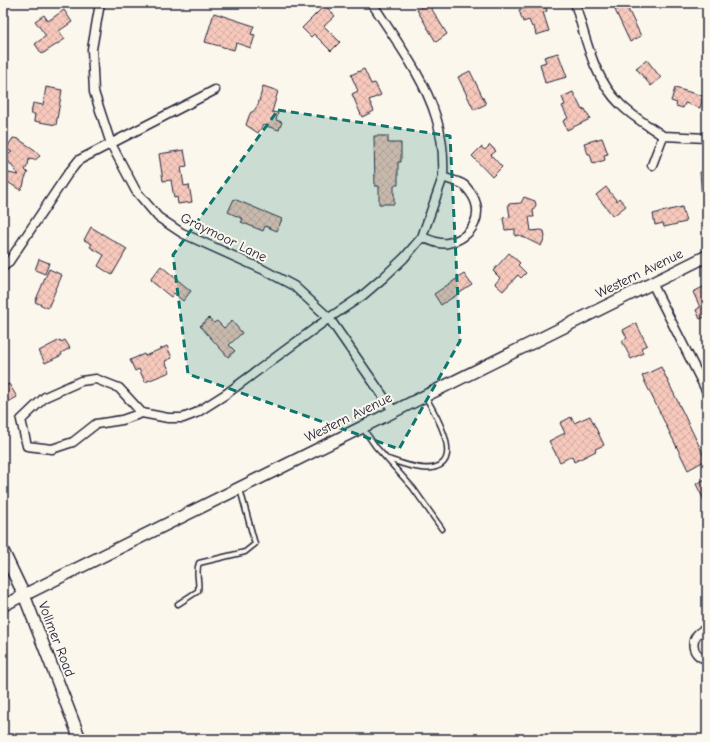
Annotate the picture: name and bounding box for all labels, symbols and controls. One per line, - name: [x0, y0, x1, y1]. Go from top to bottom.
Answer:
- street label: Graymoor Lane: [178, 209, 270, 266]
- street label: Western Avenue: [593, 245, 686, 302]
- street label: Western Avenue: [302, 389, 395, 446]
- street label: Vollmer Road: [34, 599, 79, 679]

